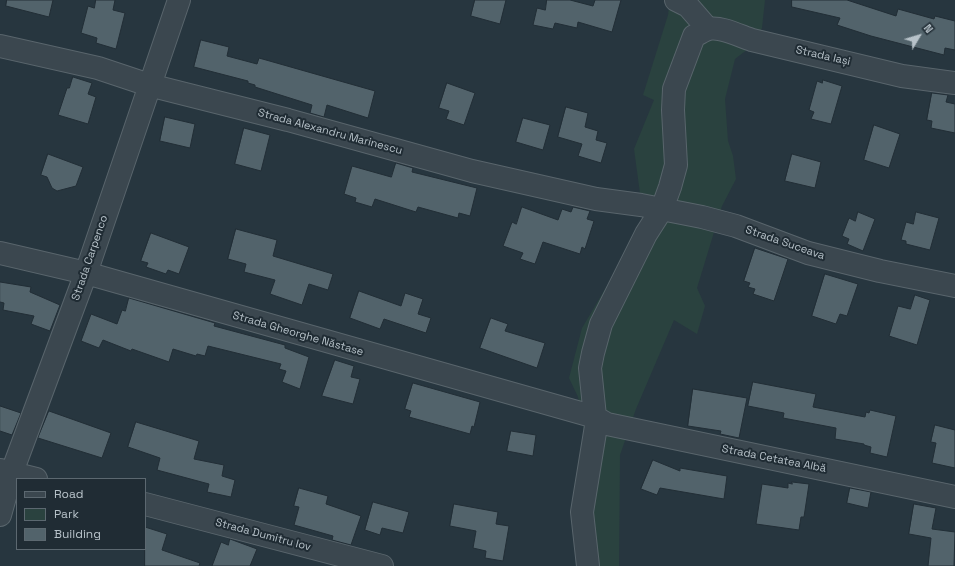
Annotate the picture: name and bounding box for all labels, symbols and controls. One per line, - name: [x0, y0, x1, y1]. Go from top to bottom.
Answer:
- north arrow: [899, 16, 939, 56]
- text: N: [921, 21, 936, 36]
- street label: Strada Iași: [794, 43, 852, 69]
- street label: Strada Alexandru Marinescu: [256, 106, 404, 158]
- street label: Strada Carpenco: [69, 214, 111, 302]
- street label: Strada Suceava: [744, 223, 826, 263]
- street label: Strada Gheorghe Năstase: [231, 309, 365, 359]
- street label: Strada Cetatea Albă: [721, 442, 827, 476]
- legend: [16, 478, 146, 550]
- text: Road: [54, 486, 83, 502]
- text: Park: [54, 506, 79, 522]
- street label: Strada Dumitru Iov: [214, 516, 312, 554]
- text: Building: [54, 526, 101, 542]

